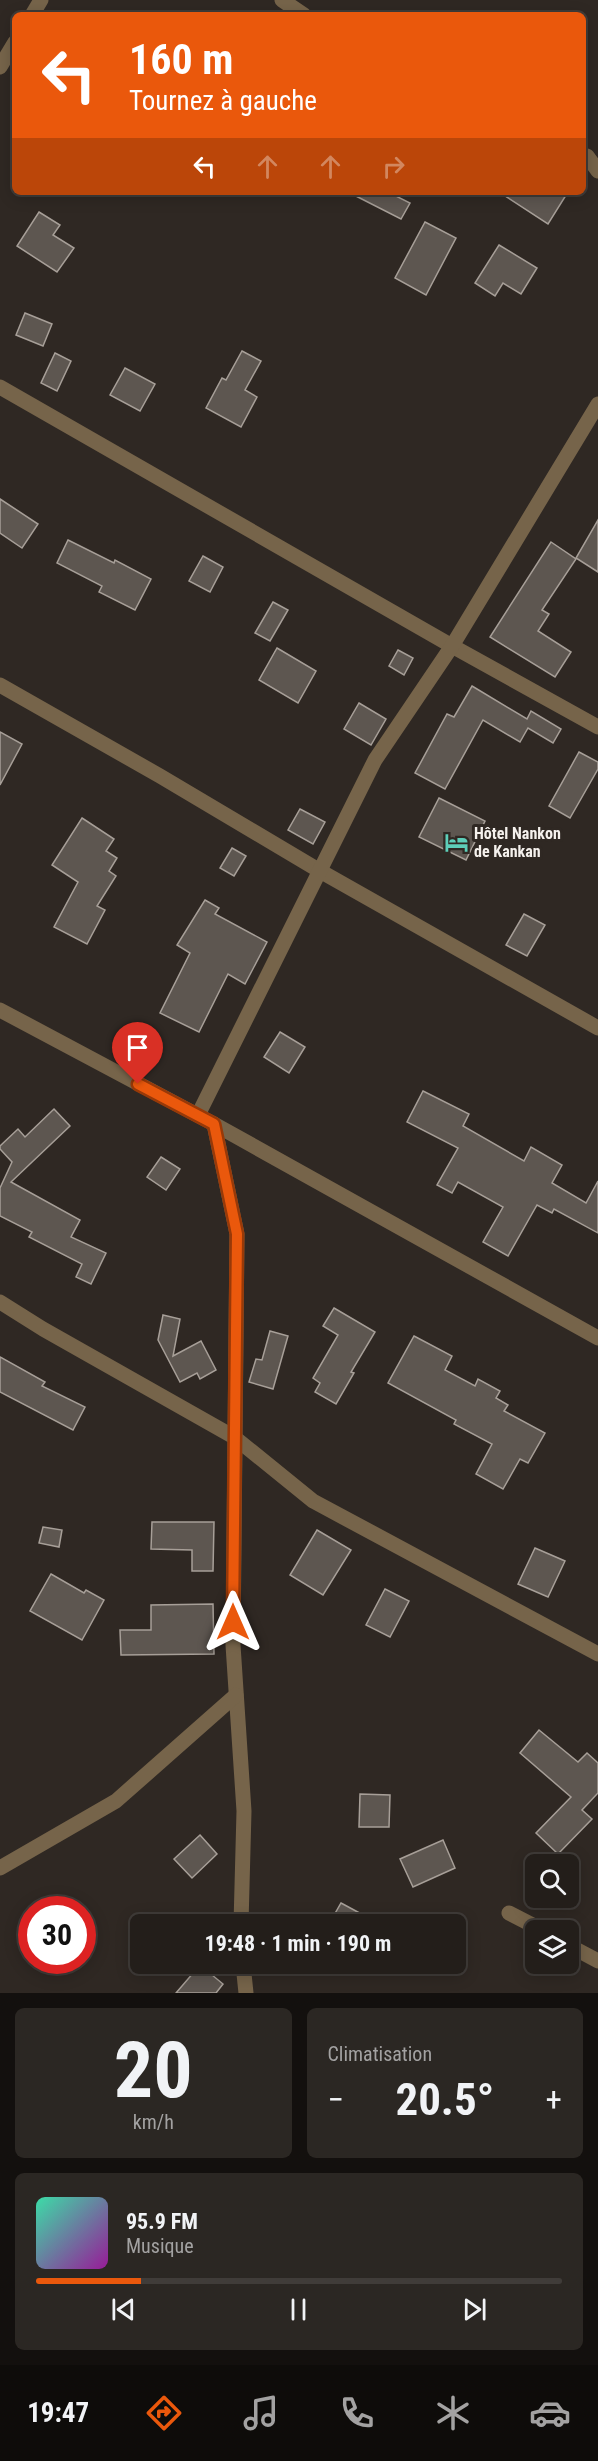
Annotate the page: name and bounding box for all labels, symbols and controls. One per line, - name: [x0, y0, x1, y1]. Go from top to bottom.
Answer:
- text: 160 m: [129, 35, 234, 84]
- icon: left: [30, 36, 108, 114]
- text: Tournez à gauche: [129, 85, 317, 117]
- icon: left: [188, 150, 221, 183]
- icon: ahead: [251, 150, 284, 183]
- icon: ahead: [314, 150, 347, 183]
- icon: right: [377, 150, 410, 183]
- place label: Hôtel Nankon de Kankan: [474, 824, 561, 861]
- hotel icon: Hôtel Nankon de Kankan: [443, 829, 469, 855]
- pin: [112, 1022, 163, 1084]
- icon: arrive: [121, 1031, 154, 1064]
- position arrow: [201, 1590, 265, 1654]
- map controls: [525, 1854, 579, 1974]
- button: search: [525, 1854, 579, 1908]
- speed limit sign: 30: [18, 1896, 96, 1974]
- button: layers: [525, 1920, 579, 1974]
- text: 19:48 · 1 min · 190 m: [205, 1931, 391, 1956]
- text: 20: [114, 2025, 193, 2116]
- text: Climatisation: [328, 2042, 432, 2066]
- text: 20.5°: [395, 2073, 494, 2126]
- text: −: [328, 2080, 344, 2119]
- text: +: [546, 2080, 562, 2119]
- text: km/h: [133, 2110, 174, 2134]
- text: 95.9 FM: [126, 2209, 198, 2234]
- text: Musique: [126, 2234, 194, 2258]
- icon: previous: [107, 2293, 140, 2326]
- icon: pause: [282, 2293, 315, 2326]
- icon: next: [458, 2293, 491, 2326]
- icon: directions: [143, 2392, 185, 2434]
- icon: music: [240, 2392, 282, 2434]
- icon: phone: [336, 2392, 378, 2434]
- icon: climate: [432, 2392, 474, 2434]
- icon: car: [529, 2392, 571, 2434]
- text: 19:47: [27, 2397, 89, 2429]

